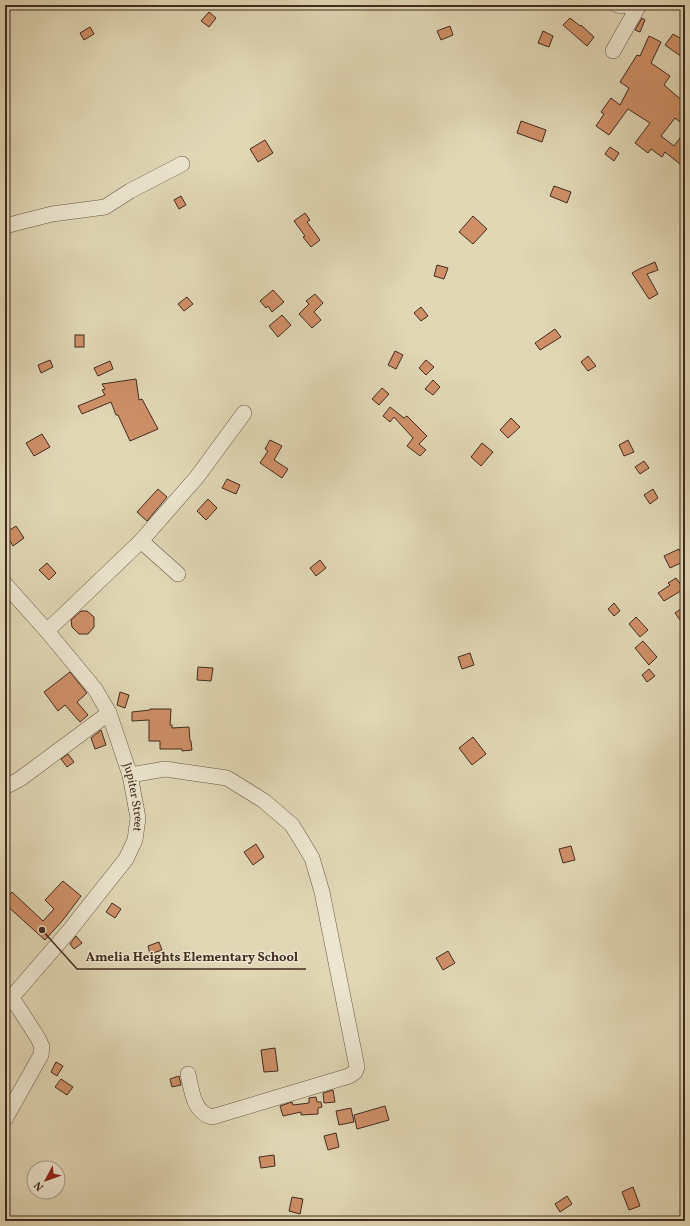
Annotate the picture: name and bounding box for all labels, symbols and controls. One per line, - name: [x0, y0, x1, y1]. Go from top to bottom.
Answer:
- street label: Jupiter Street: [118, 761, 146, 833]
- callout: Amelia Heights Elementary School: [77, 944, 306, 969]
- text: Amelia Heights Elementary School: [86, 949, 299, 967]
- north arrow: [26, 1160, 66, 1200]
- text: N: [31, 1178, 48, 1194]

